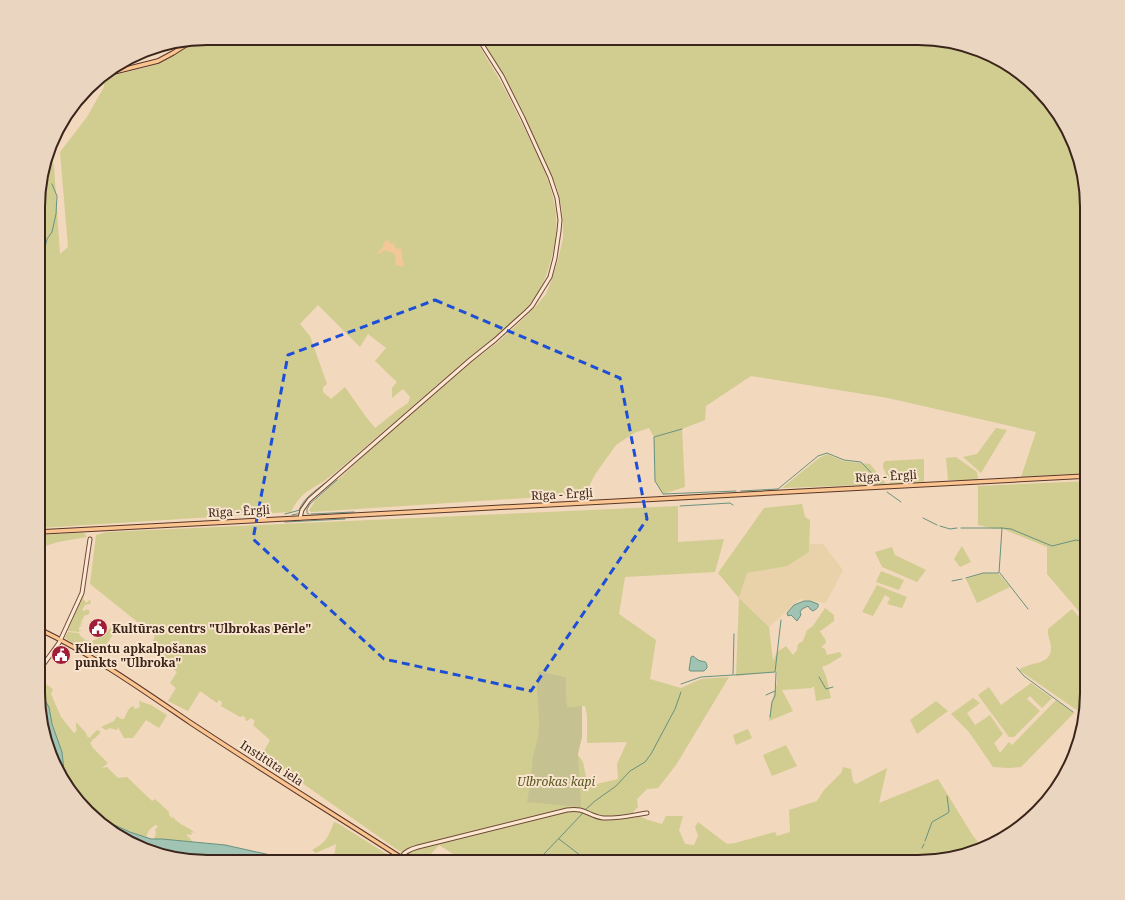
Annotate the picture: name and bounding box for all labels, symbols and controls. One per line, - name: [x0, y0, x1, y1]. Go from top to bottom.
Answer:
- street label: Rīga - Ērgļi: [855, 466, 918, 486]
- street label: Rīga - Ērgļi: [531, 484, 594, 504]
- street label: Rīga - Ērgļi: [208, 501, 271, 521]
- public building icon: Kultūras centrs "Ulbrokas Pērle": [87, 617, 109, 639]
- place label: Kultūras centrs "Ulbrokas Pērle": [112, 620, 311, 637]
- place label: Klientu apkalpošanas punkts "Ulbroka": [75, 640, 206, 671]
- public building icon: Klientu apkalpošanas punkts "Ulbroka": [50, 644, 72, 666]
- street label: Institūta iela: [237, 736, 307, 790]
- park label: Ulbrokas kapi: [517, 773, 595, 790]

